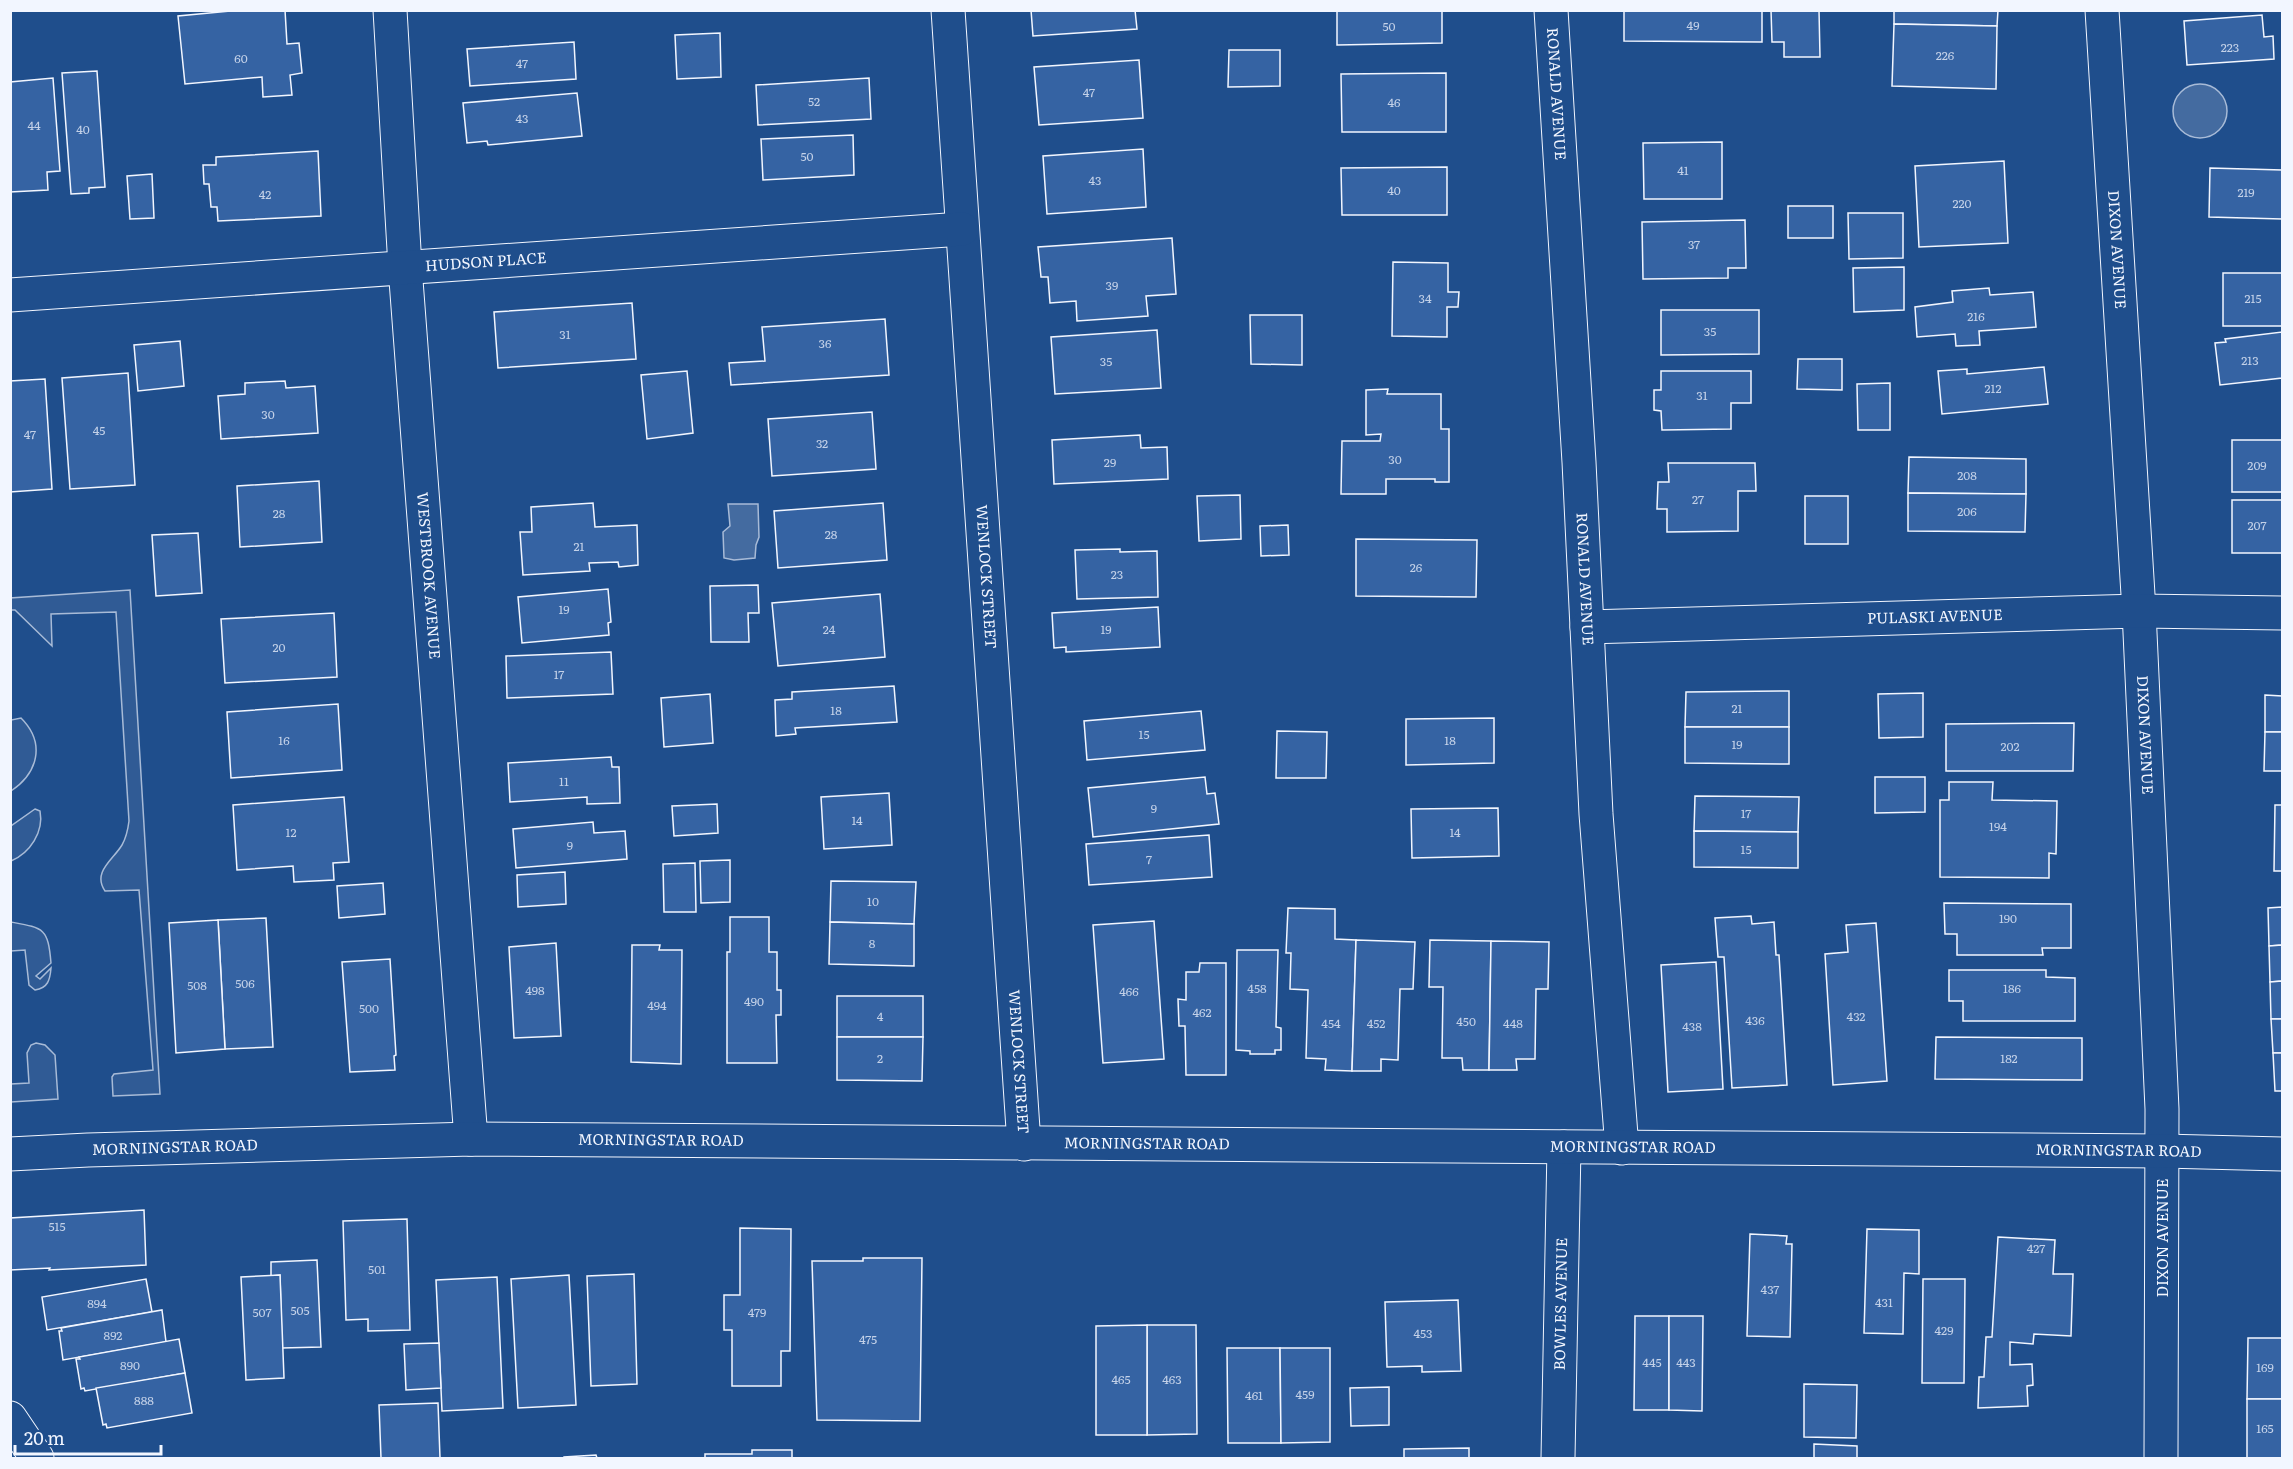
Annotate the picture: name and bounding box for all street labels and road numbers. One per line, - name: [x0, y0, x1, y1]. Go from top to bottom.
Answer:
- street label: RONALD AVENUE: [1542, 27, 1573, 161]
- street label: DIXON AVENUE: [2103, 189, 2133, 310]
- street label: HUDSON PLACE: [424, 245, 547, 276]
- street label: WESTBROOK AVENUE: [412, 491, 448, 660]
- street label: WENLOCK STREET: [971, 504, 1004, 649]
- street label: RONALD AVENUE: [1571, 512, 1601, 646]
- street label: PULASKI AVENUE: [1867, 602, 2003, 629]
- street label: DIXON AVENUE: [2132, 675, 2160, 795]
- street label: WENLOCK STREET: [1004, 989, 1036, 1134]
- street label: MORNINGSTAR ROAD: [578, 1127, 744, 1151]
- street label: MORNINGSTAR ROAD: [1064, 1130, 1230, 1154]
- street label: MORNINGSTAR ROAD: [91, 1132, 258, 1160]
- street label: MORNINGSTAR ROAD: [1550, 1134, 1716, 1158]
- street label: MORNINGSTAR ROAD: [2036, 1137, 2202, 1162]
- street label: DIXON AVENUE: [2150, 1179, 2173, 1298]
- street label: BOWLES AVENUE: [1547, 1237, 1572, 1371]

